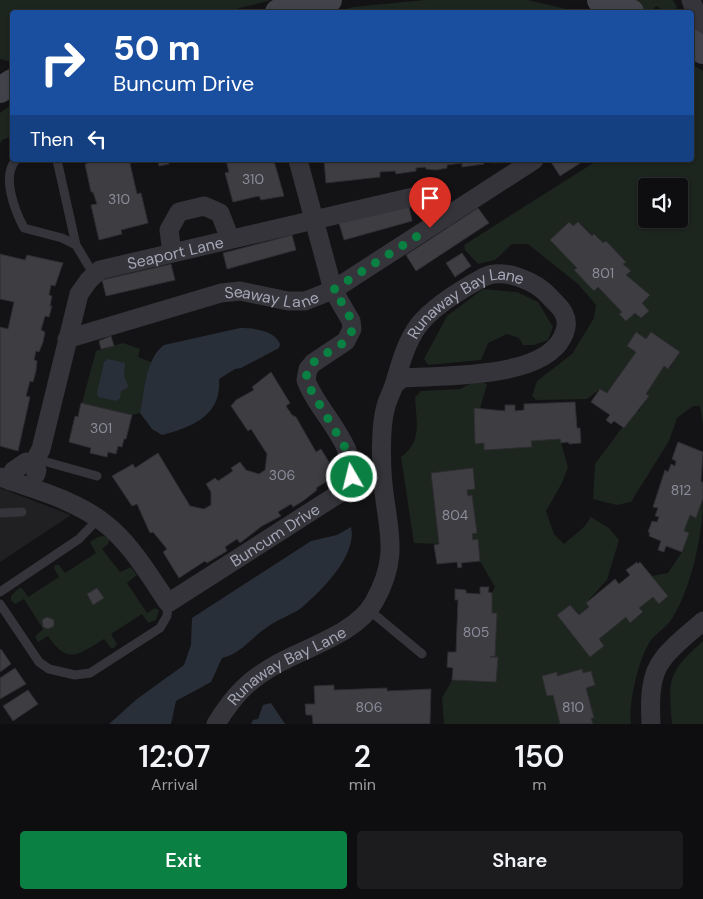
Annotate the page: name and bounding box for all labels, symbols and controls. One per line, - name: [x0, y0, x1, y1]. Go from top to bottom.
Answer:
- text: 50 m: [113, 25, 201, 71]
- icon: right: [30, 30, 95, 95]
- text: Buncum Drive: [113, 69, 254, 98]
- icon: left: [83, 125, 111, 153]
- text: Then: [30, 127, 73, 152]
- house number: 310: [242, 170, 264, 188]
- pin: [409, 177, 451, 228]
- map controls: [638, 178, 688, 228]
- button: sound: [638, 178, 688, 228]
- icon: arrive: [416, 184, 444, 212]
- house number: 310: [108, 190, 130, 208]
- street label: Seaport Lane: [125, 232, 226, 274]
- street label: Runaway Bay Lane: [402, 264, 527, 343]
- house number: 801: [592, 264, 614, 282]
- street label: Seaway Lane: [223, 281, 322, 313]
- house number: 301: [90, 419, 112, 437]
- position arrow: [325, 450, 377, 502]
- house number: 306: [269, 466, 295, 484]
- house number: 812: [671, 481, 691, 499]
- street label: Buncum Drive: [226, 499, 324, 572]
- house number: 804: [442, 506, 469, 524]
- street label: Runaway Bay Lane: [223, 622, 350, 710]
- house number: 805: [463, 623, 489, 641]
- house number: 806: [356, 698, 382, 716]
- house number: 810: [562, 698, 584, 716]
- text: 12:07: [139, 737, 210, 776]
- text: 2: [354, 737, 371, 776]
- text: 150: [515, 737, 564, 776]
- text: Arrival: [151, 774, 198, 795]
- text: min: [349, 774, 376, 795]
- text: m: [532, 774, 547, 795]
- button: Exit: [20, 831, 347, 889]
- button: Share: [357, 831, 683, 889]

